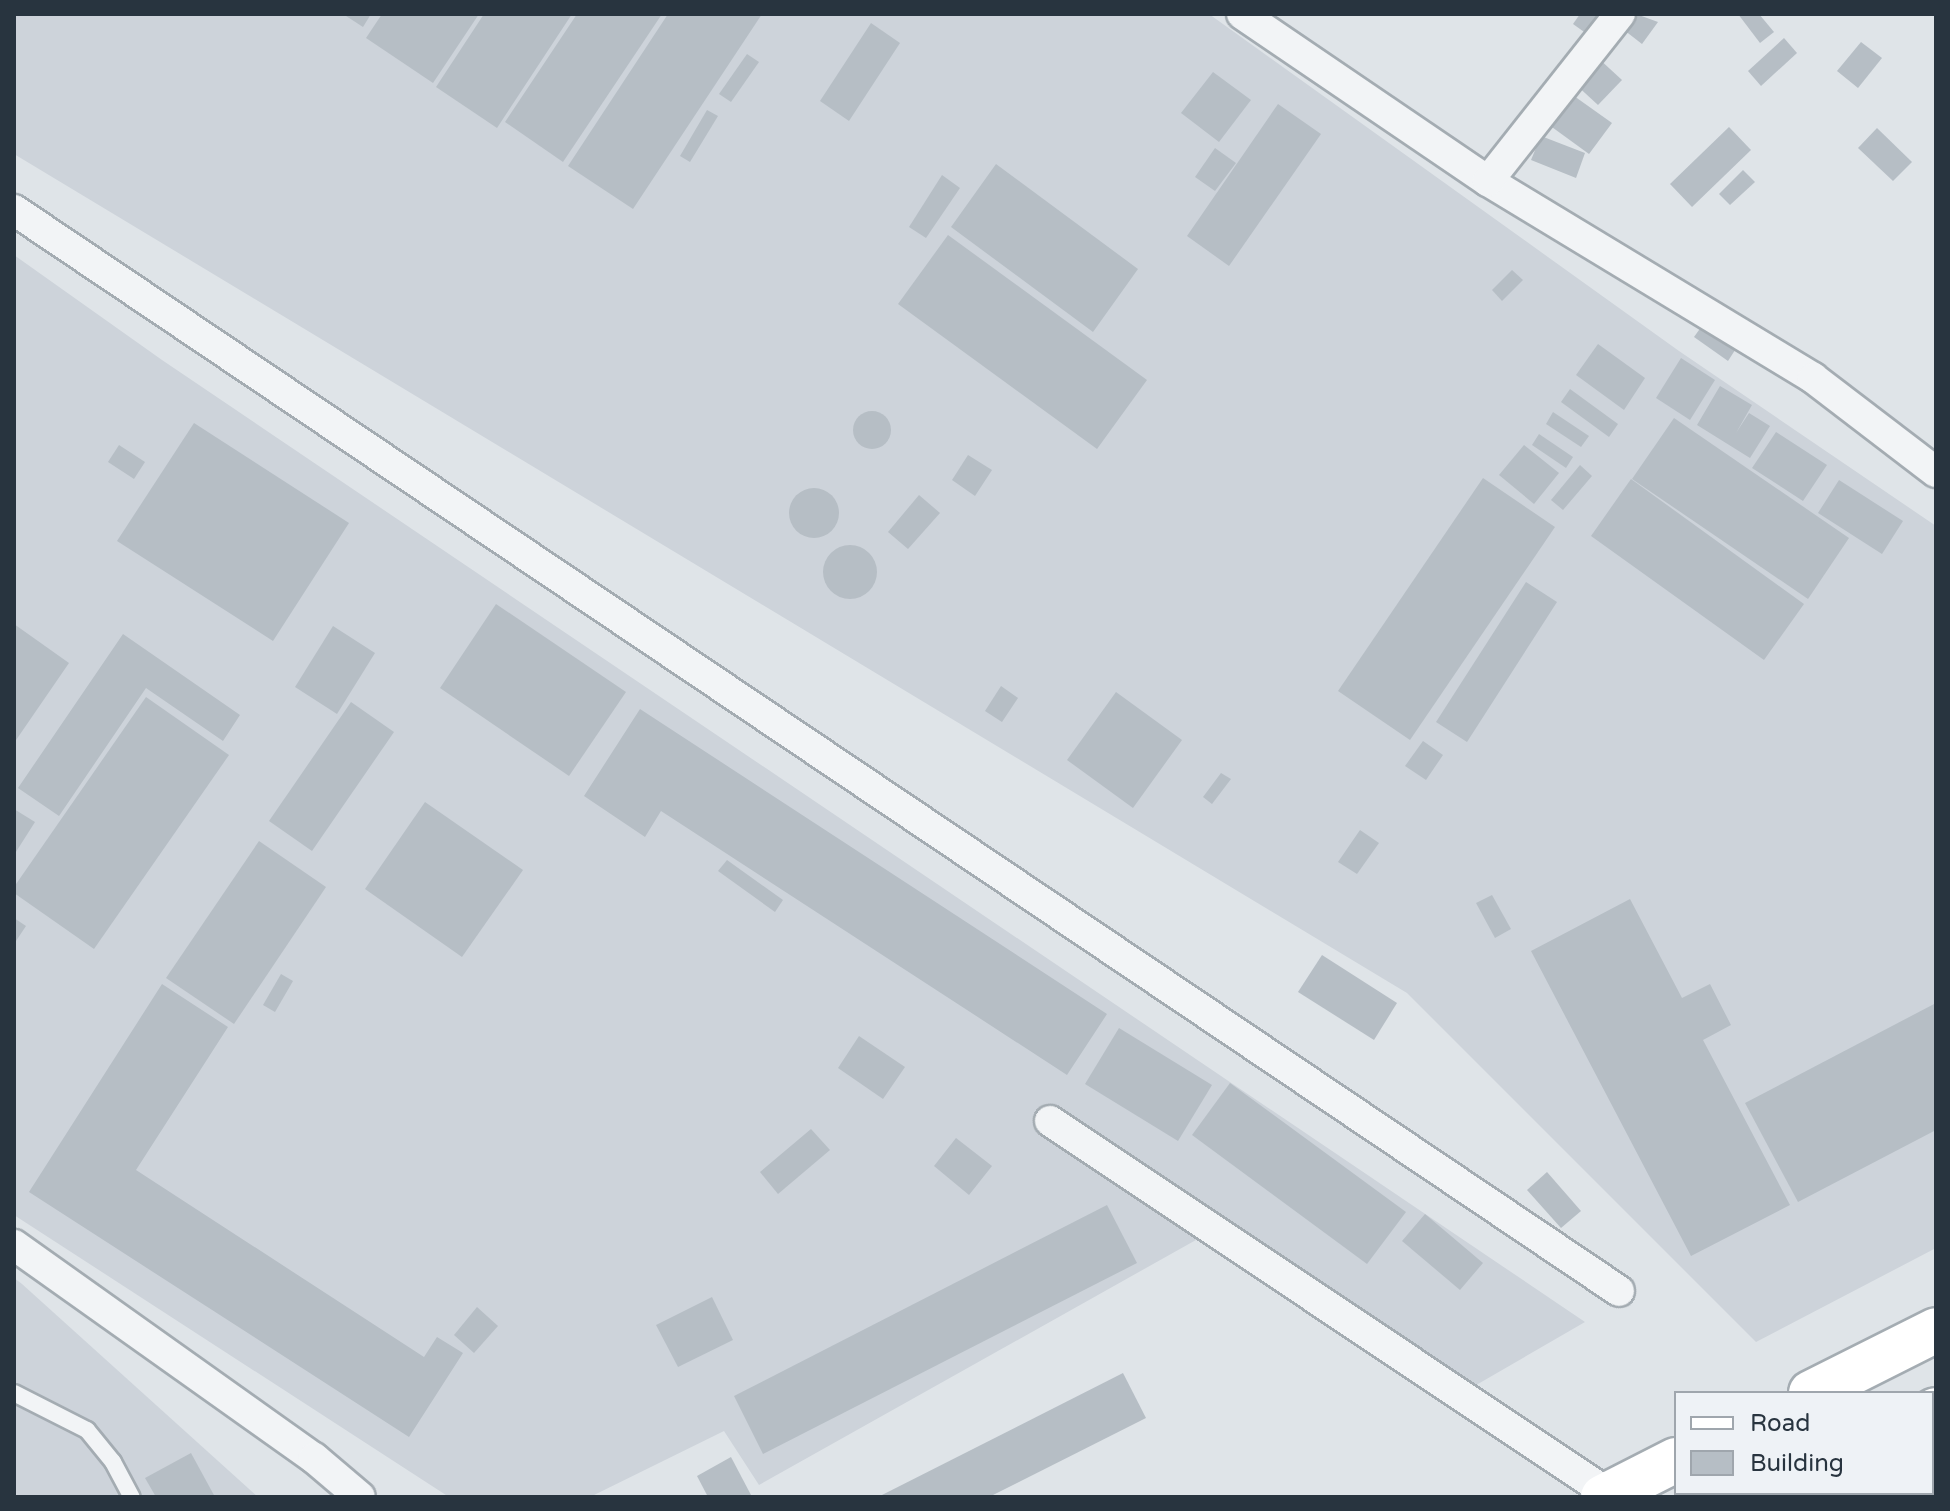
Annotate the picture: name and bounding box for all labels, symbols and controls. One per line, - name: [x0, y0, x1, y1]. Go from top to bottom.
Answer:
- legend: [1674, 1391, 1934, 1495]
- text: Road: [1750, 1409, 1810, 1438]
- text: Building: [1750, 1449, 1844, 1478]

